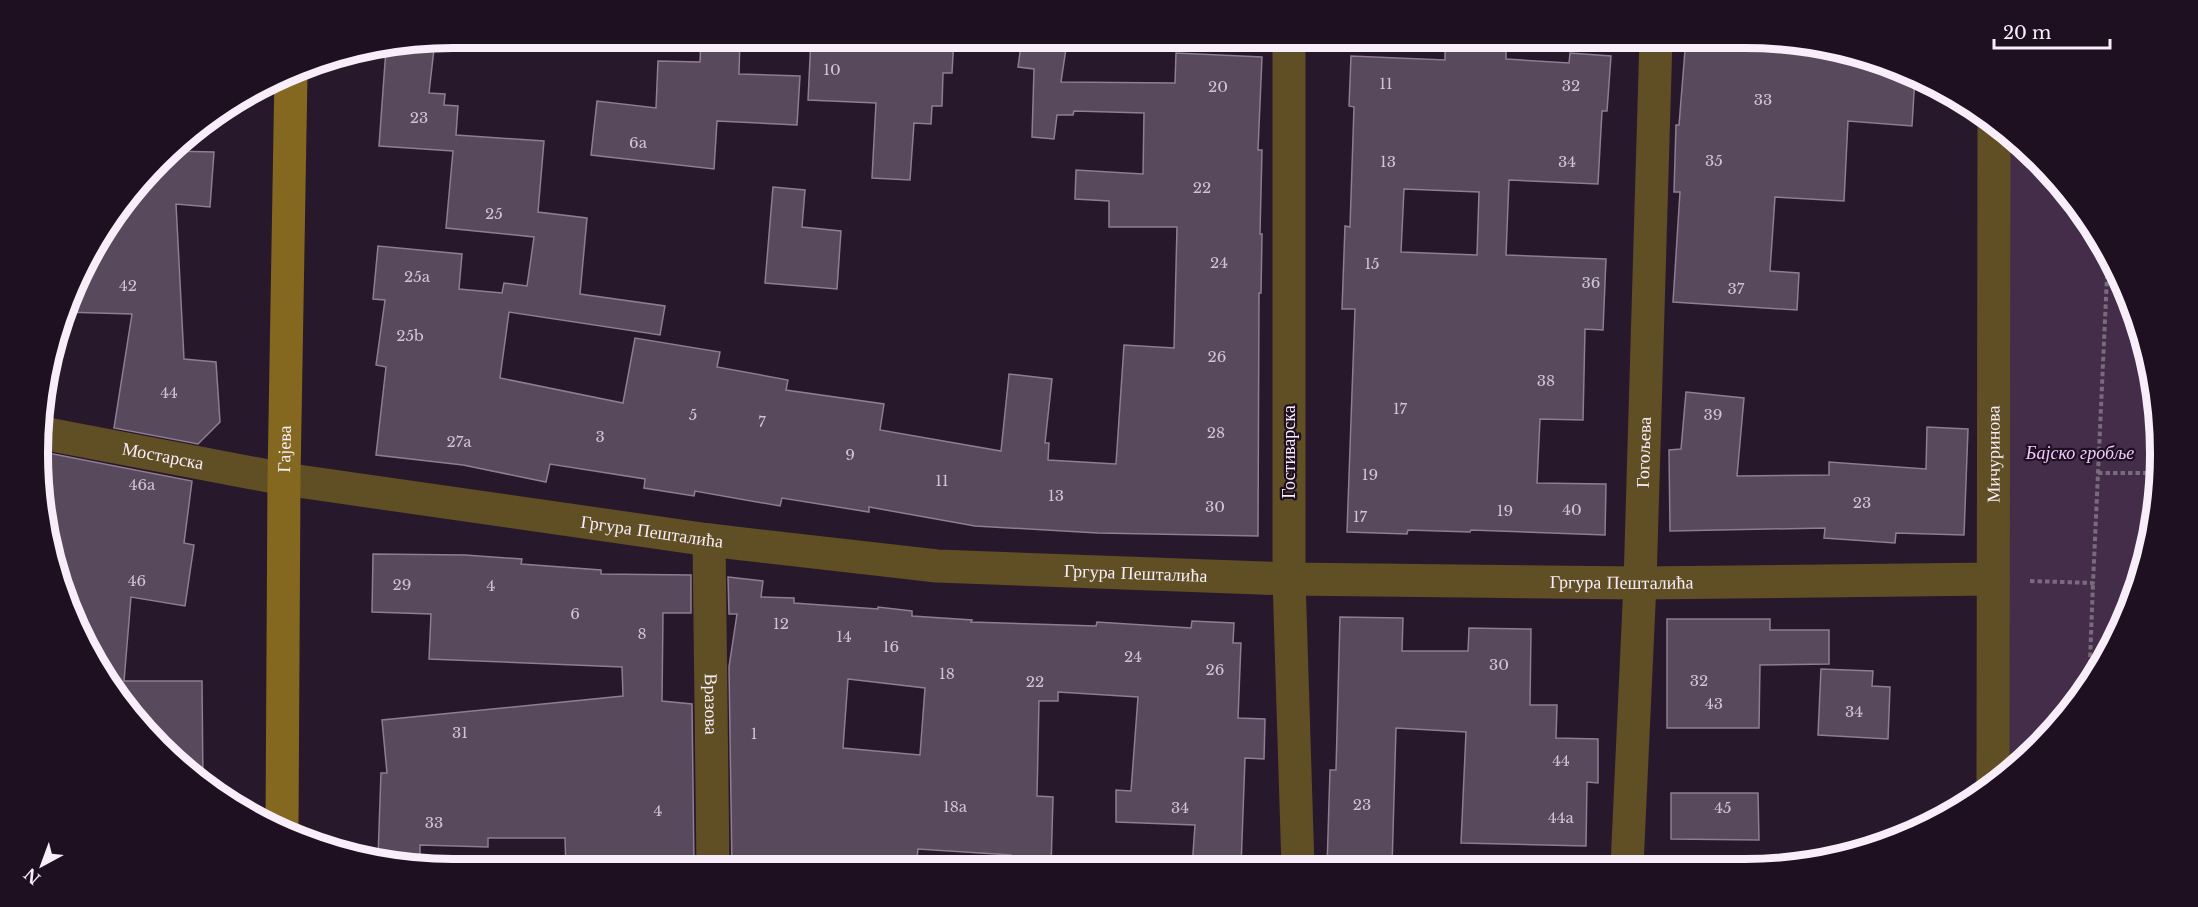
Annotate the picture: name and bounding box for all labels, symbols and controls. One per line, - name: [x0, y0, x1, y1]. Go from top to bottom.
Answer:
- scale bar: [1994, 12, 2110, 50]
- text: 20 m: [2003, 22, 2051, 44]
- house number: 10: [823, 60, 841, 79]
- house number: 11: [1379, 74, 1393, 93]
- house number: 32: [1562, 76, 1580, 95]
- house number: 20: [1208, 77, 1228, 96]
- house number: 33: [1754, 90, 1772, 109]
- house number: 23: [410, 108, 428, 127]
- house number: 6a: [629, 133, 648, 152]
- house number: 35: [1705, 151, 1723, 170]
- house number: 13: [1380, 152, 1396, 171]
- house number: 34: [1558, 152, 1576, 171]
- house number: 22: [1193, 178, 1211, 197]
- house number: 25: [485, 204, 503, 223]
- house number: 24: [1210, 253, 1228, 272]
- house number: 15: [1364, 254, 1380, 273]
- house number: 25a: [404, 267, 431, 286]
- house number: 36: [1582, 273, 1600, 292]
- house number: 42: [119, 276, 137, 295]
- house number: 37: [1728, 279, 1745, 298]
- house number: 25b: [396, 326, 424, 345]
- house number: 26: [1208, 347, 1226, 366]
- house number: 38: [1537, 371, 1555, 390]
- house number: 44: [160, 383, 178, 402]
- house number: 17: [1393, 399, 1408, 418]
- house number: 5: [689, 405, 697, 424]
- street label: Гостиварска: [1278, 405, 1300, 499]
- house number: 39: [1704, 405, 1722, 424]
- street label: Мичуринова: [1982, 405, 2005, 503]
- house number: 7: [758, 412, 766, 431]
- street label: Гогољева: [1632, 416, 1656, 488]
- house number: 28: [1207, 423, 1225, 442]
- street label: Гајева: [273, 425, 296, 473]
- house number: 3: [595, 427, 605, 446]
- house number: 27a: [446, 432, 472, 451]
- street label: Мостарска: [120, 437, 205, 474]
- park label: Бајско гробље: [2025, 442, 2134, 464]
- house number: 9: [845, 445, 855, 464]
- house number: 19: [1362, 465, 1378, 484]
- house number: 11: [935, 471, 949, 490]
- house number: 46a: [129, 475, 156, 494]
- house number: 13: [1048, 486, 1064, 505]
- house number: 23: [1853, 493, 1871, 512]
- house number: 30: [1205, 497, 1225, 516]
- house number: 40: [1562, 500, 1582, 519]
- house number: 19: [1497, 501, 1513, 520]
- house number: 17: [1353, 507, 1368, 526]
- street label: Гргура Пешталића: [579, 511, 724, 553]
- street label: Гргура Пешталића: [1064, 560, 1208, 587]
- house number: 46: [128, 571, 146, 590]
- street label: Гргура Пешталића: [1550, 571, 1693, 594]
- house number: 29: [393, 575, 411, 594]
- house number: 4: [487, 576, 495, 595]
- house number: 6: [570, 604, 580, 623]
- house number: 12: [773, 614, 789, 633]
- house number: 8: [637, 624, 647, 643]
- house number: 14: [836, 627, 852, 646]
- house number: 16: [883, 637, 899, 656]
- house number: 24: [1124, 647, 1142, 666]
- house number: 30: [1489, 655, 1509, 674]
- house number: 26: [1206, 660, 1224, 679]
- house number: 18: [939, 664, 955, 683]
- house number: 32: [1690, 671, 1708, 690]
- house number: 22: [1026, 672, 1044, 691]
- street label: Вразова: [700, 673, 722, 735]
- house number: 43: [1705, 694, 1723, 713]
- house number: 34: [1845, 702, 1863, 721]
- house number: 31: [452, 723, 468, 742]
- house number: 1: [751, 724, 757, 743]
- house number: 44: [1552, 751, 1570, 770]
- house number: 23: [1353, 795, 1371, 814]
- house number: 18a: [943, 797, 968, 816]
- house number: 34: [1171, 798, 1189, 817]
- house number: 45: [1714, 798, 1732, 817]
- house number: 4: [654, 801, 662, 820]
- house number: 44a: [1548, 808, 1575, 827]
- house number: 33: [425, 813, 443, 832]
- north arrow: [12, 835, 72, 895]
- text: N: [20, 864, 44, 889]

